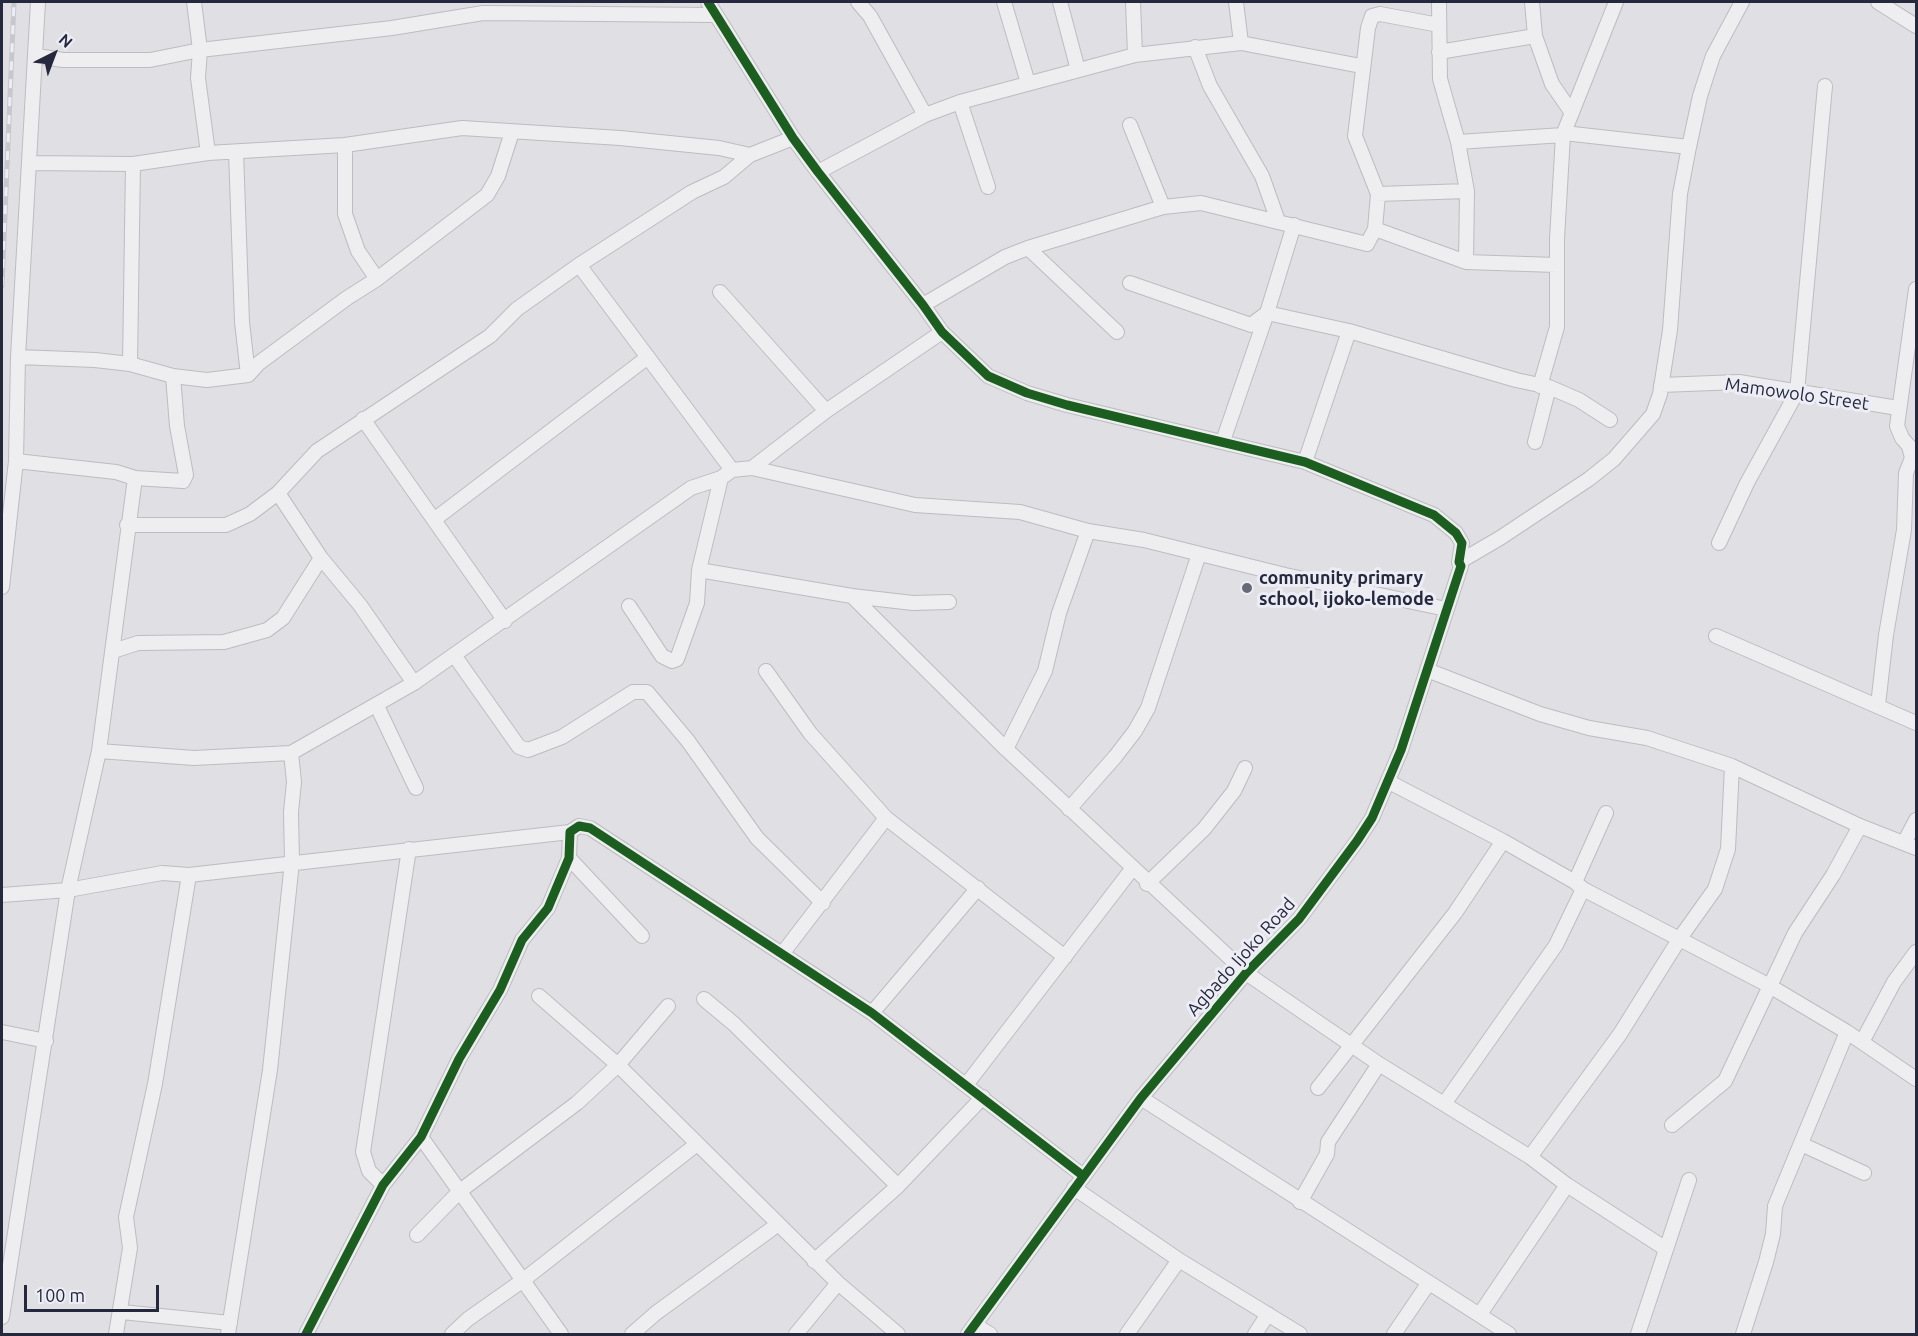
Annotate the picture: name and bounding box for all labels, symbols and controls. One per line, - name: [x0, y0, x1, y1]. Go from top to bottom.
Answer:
- north arrow: [24, 24, 84, 84]
- text: N: [56, 30, 77, 51]
- street label: Mamowolo Street: [1724, 373, 1870, 415]
- place label: community primary school, ijoko-lemode: [1259, 567, 1434, 610]
- marker: community primary school, ijoko-lemode: [1240, 581, 1254, 595]
- street label: Agbado Ijoko Road: [1182, 894, 1300, 1020]
- scale bar: [27, 1273, 162, 1311]
- text: 100 m: [35, 1285, 85, 1305]

